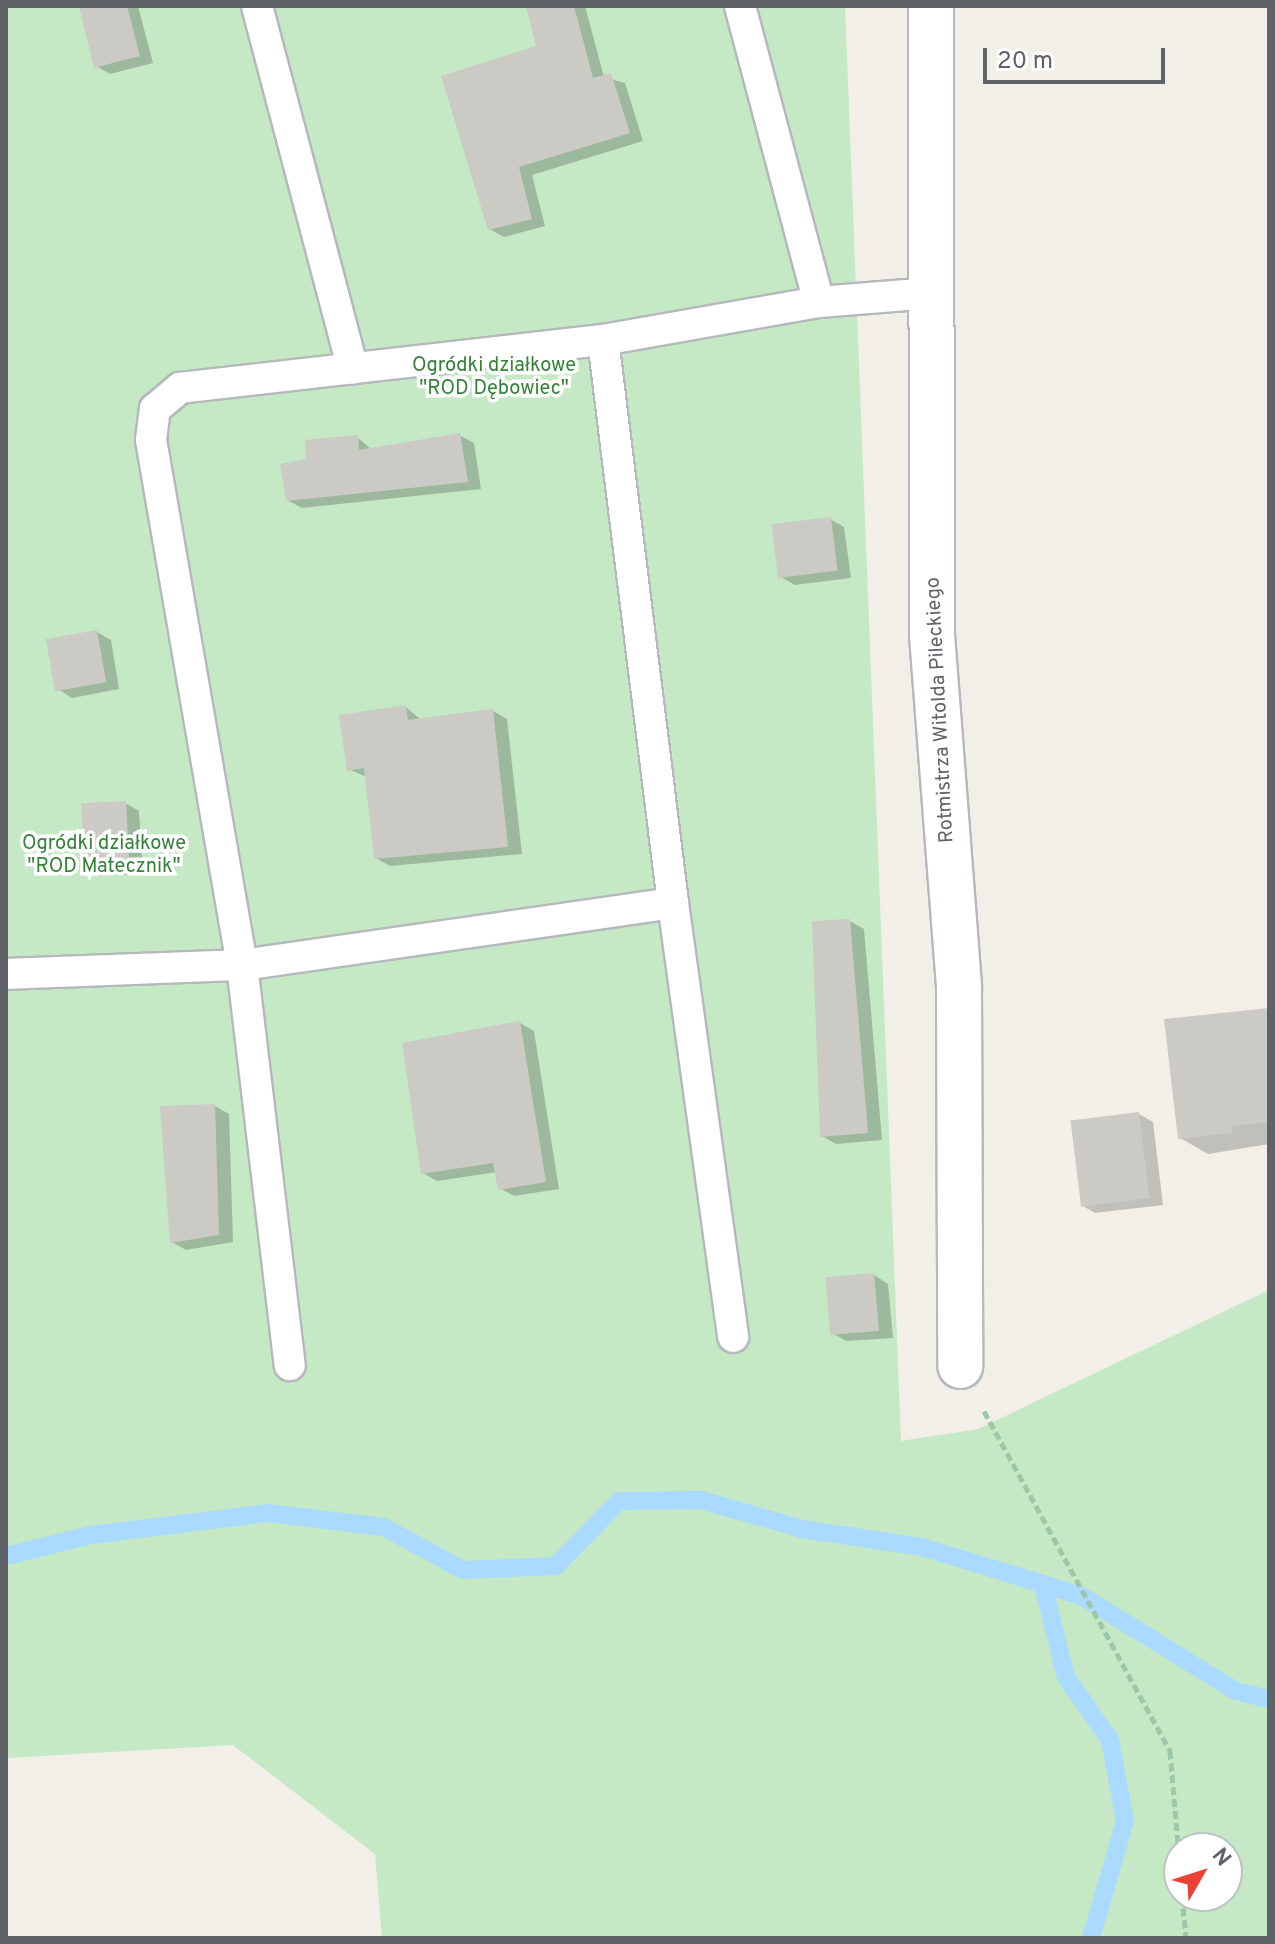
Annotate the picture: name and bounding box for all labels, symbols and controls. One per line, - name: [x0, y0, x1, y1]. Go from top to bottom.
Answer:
- scale bar: [987, 32, 1169, 82]
- text: 20 m: [997, 47, 1053, 77]
- park label: Ogródki działkowe "ROD Dębowiec": [412, 355, 576, 402]
- street label: Rotmistrza Witolda Pileckiego: [922, 576, 960, 844]
- park label: Ogródki działkowe "ROD Matecznik": [22, 832, 186, 879]
- north arrow: [1163, 1832, 1243, 1912]
- text: N: [1205, 1843, 1236, 1872]

